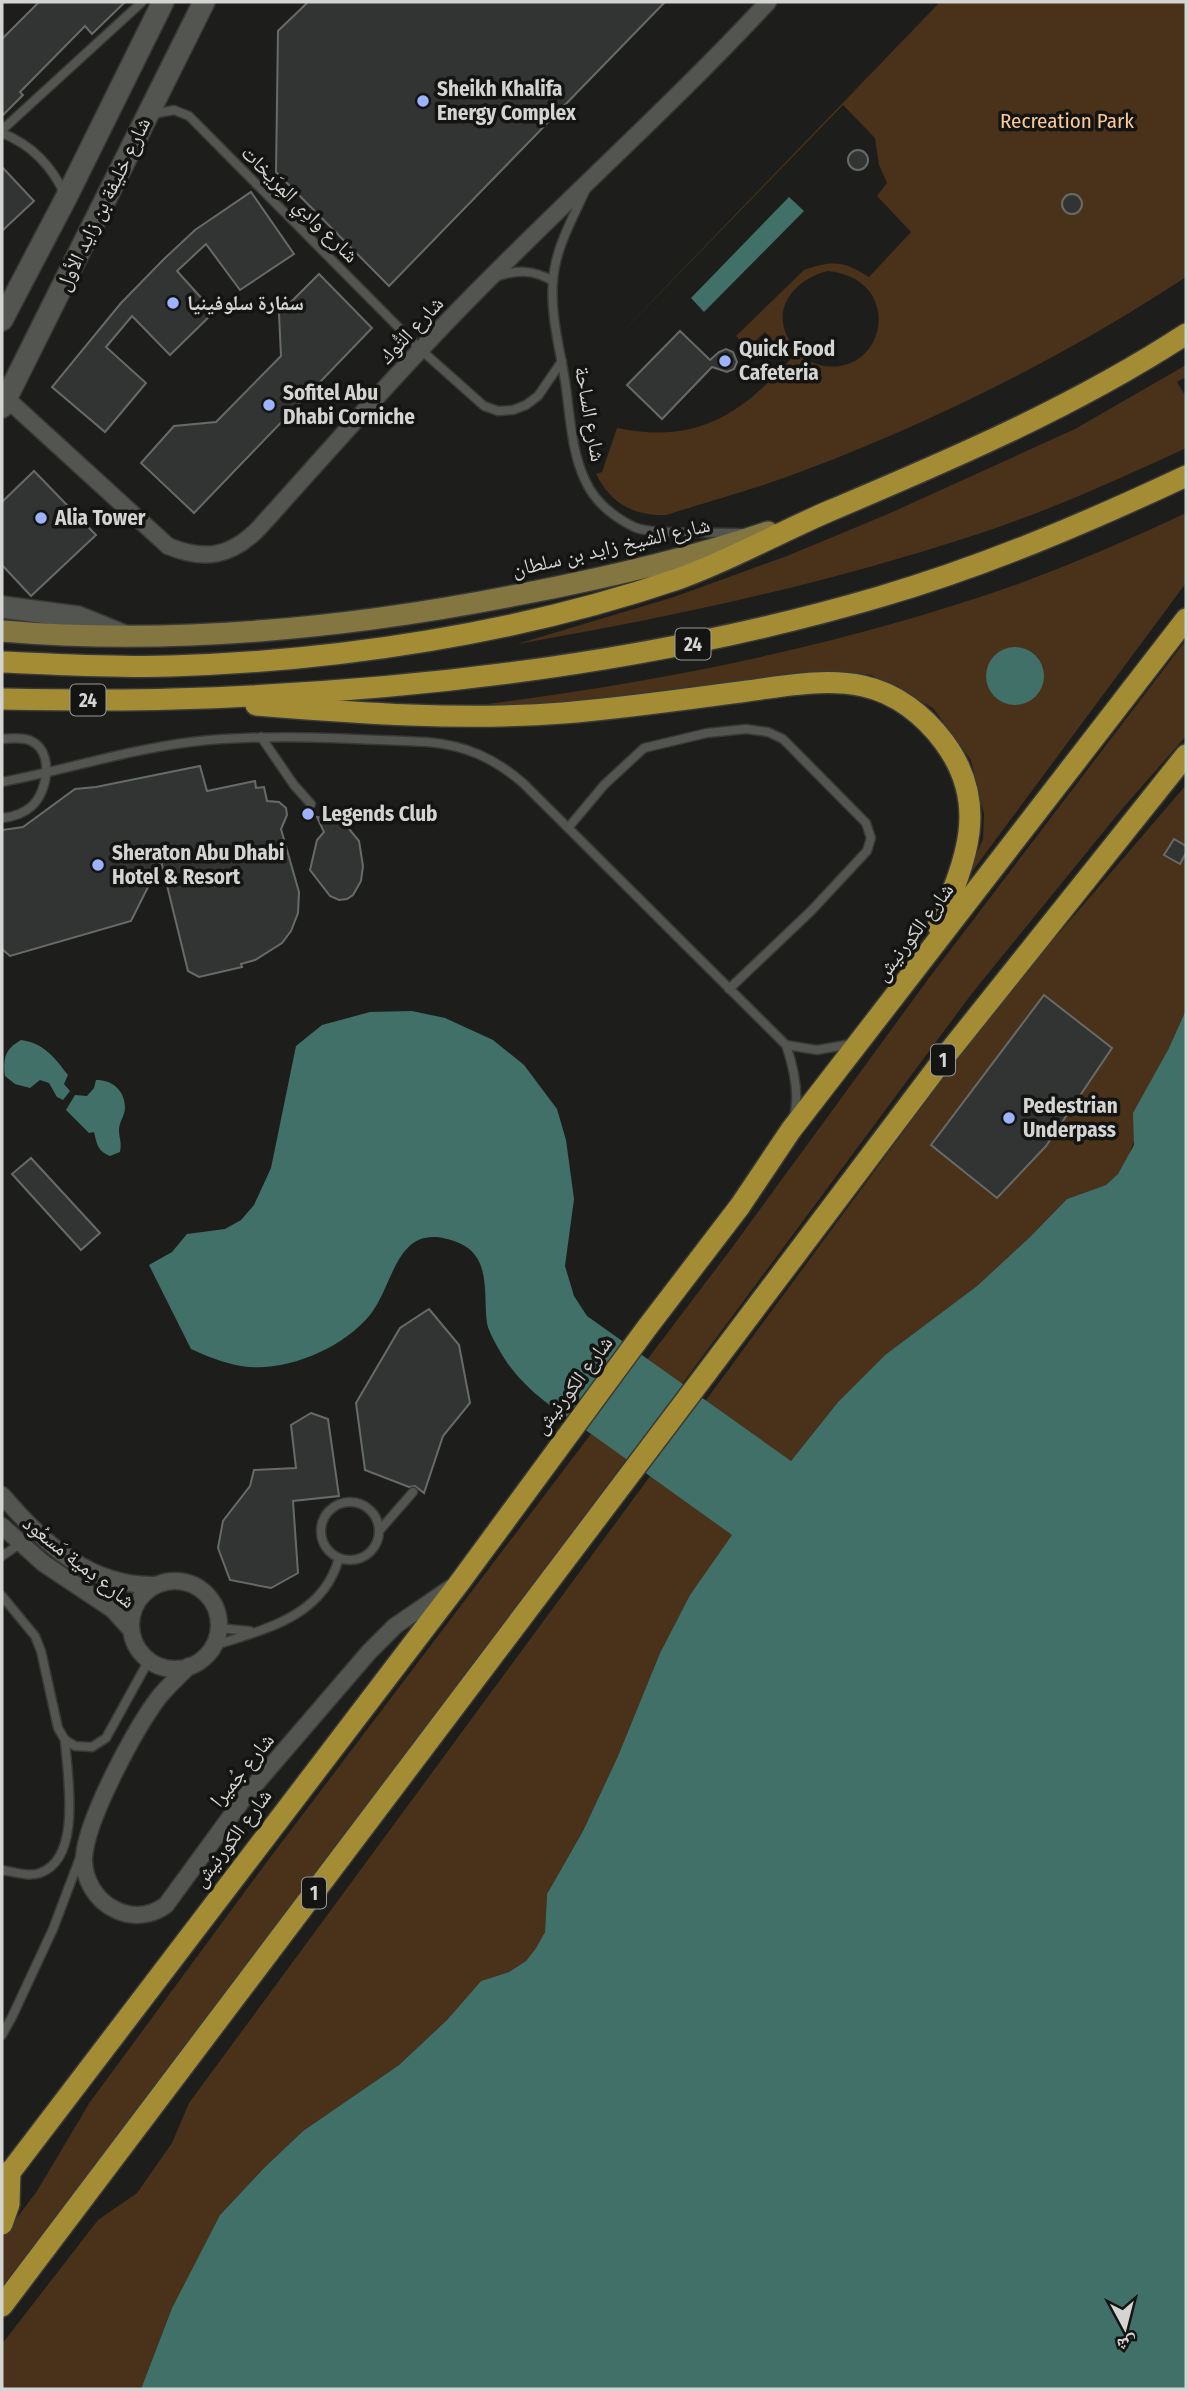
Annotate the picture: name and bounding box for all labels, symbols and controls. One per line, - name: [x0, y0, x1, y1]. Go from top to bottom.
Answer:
- place label: Sheikh Khalifa Energy Complex: [437, 76, 577, 126]
- marker: Sheikh Khalifa Energy Complex: [415, 93, 431, 109]
- park label: Recreation Park: [1000, 108, 1134, 134]
- street label: شارع خليفة بن زايد الأول: [50, 113, 156, 295]
- street label: شارع وادِي المِرَيخات: [233, 140, 364, 271]
- place label: سفارة سلوفينيا: [187, 290, 304, 316]
- street label: شارع التُّوك: [373, 291, 449, 369]
- marker: سفارة سلوفينيا: [165, 295, 181, 311]
- place label: Quick Food Cafeteria: [739, 336, 835, 386]
- marker: Quick Food Cafeteria: [717, 353, 733, 369]
- street label: شارع الساحة: [569, 364, 611, 464]
- place label: Sofitel Abu Dhabi Corniche: [283, 380, 415, 430]
- marker: Sofitel Abu Dhabi Corniche: [261, 397, 277, 413]
- place label: Alia Tower: [54, 505, 146, 531]
- marker: Alia Tower: [33, 510, 49, 526]
- street label: شارع الشيخ زايد بن سلطان: [509, 512, 713, 582]
- road number: 24: [676, 628, 710, 660]
- road number: 24: [70, 684, 106, 716]
- place label: Legends Club: [322, 801, 437, 827]
- marker: Legends Club: [300, 806, 316, 822]
- place label: Sheraton Abu Dhabi Hotel & Resort: [112, 840, 285, 890]
- marker: Sheraton Abu Dhabi Hotel & Resort: [90, 857, 106, 873]
- street label: شارع الكورنيش: [869, 878, 959, 986]
- road number: 1: [931, 1044, 955, 1076]
- place label: Pedestrian Underpass: [1023, 1093, 1118, 1143]
- marker: Pedestrian Underpass: [1001, 1110, 1017, 1126]
- street label: شارع الكورنيش: [528, 1331, 618, 1439]
- street label: شارع دِمية مَسعُود: [17, 1510, 141, 1614]
- street label: شارع جُميرا: [204, 1728, 280, 1812]
- street label: شارع الكورنيش: [187, 1784, 277, 1892]
- road number: 1: [302, 1878, 326, 1909]
- north arrow: [1090, 2293, 1160, 2363]
- text: ش: [1116, 2332, 1138, 2357]

